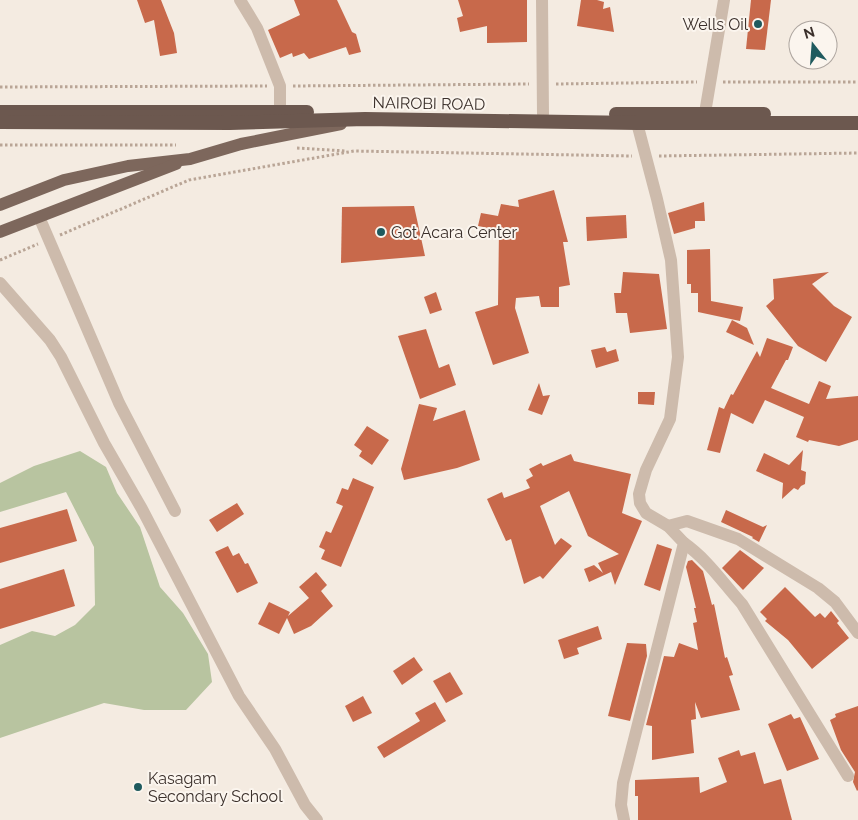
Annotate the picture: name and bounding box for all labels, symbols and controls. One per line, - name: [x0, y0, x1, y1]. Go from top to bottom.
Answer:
- place label: Wells Oil: [683, 15, 749, 34]
- marker: Wells Oil: [752, 18, 764, 30]
- north arrow: [788, 20, 838, 70]
- text: N: [802, 23, 817, 42]
- street label: NAIROBI ROAD: [373, 93, 485, 114]
- place label: Got Acara Center: [391, 223, 517, 242]
- marker: Got Acara Center: [375, 226, 387, 238]
- place label: Kasagam Secondary School: [148, 769, 283, 806]
- marker: Kasagam Secondary School: [132, 781, 144, 793]

